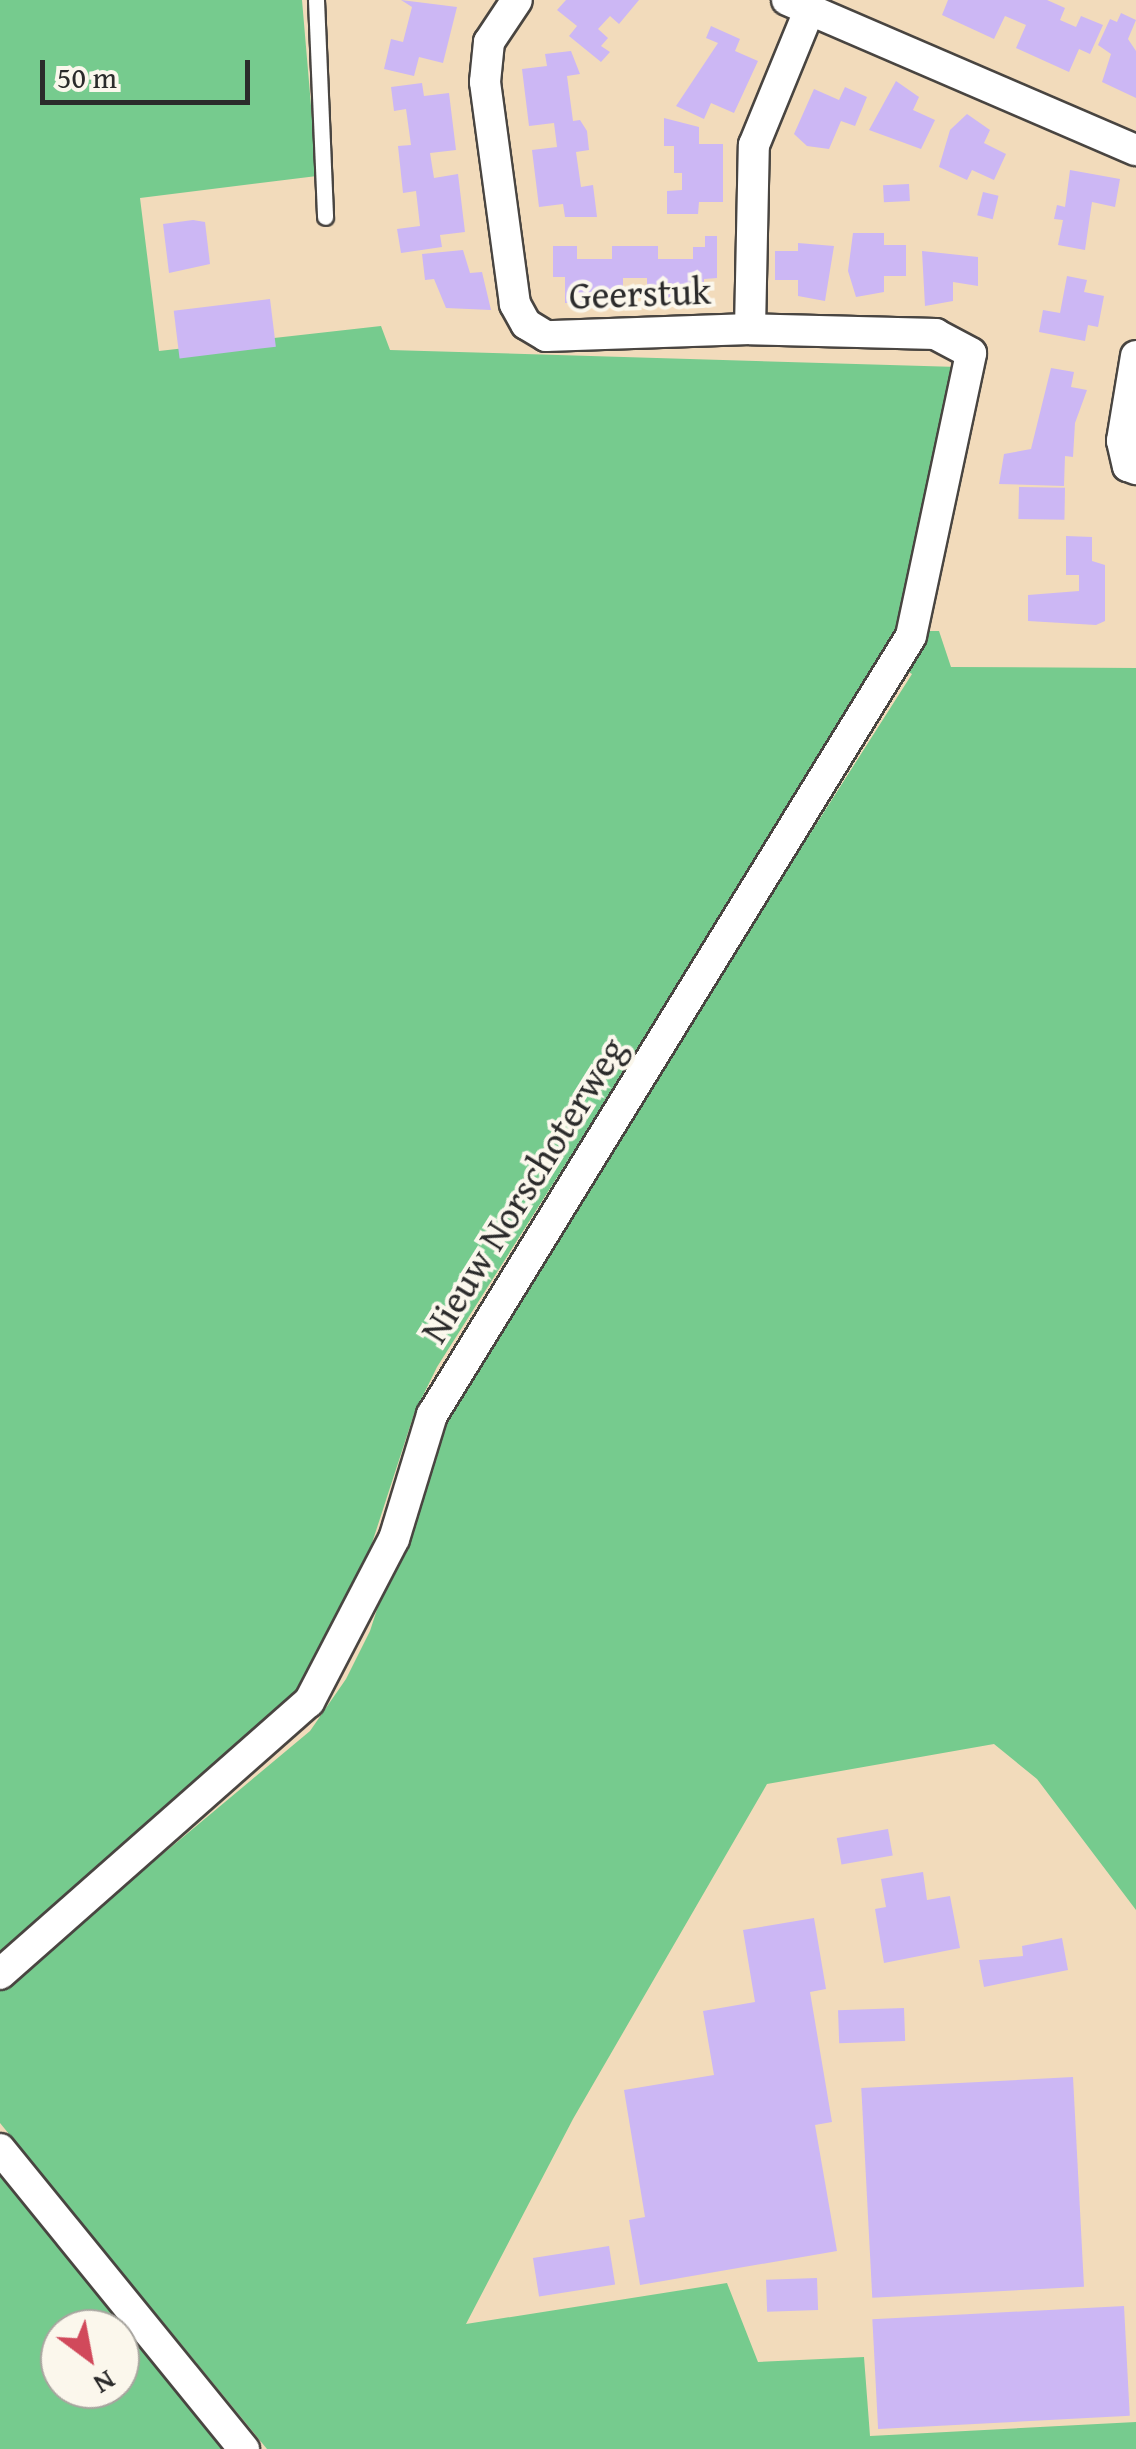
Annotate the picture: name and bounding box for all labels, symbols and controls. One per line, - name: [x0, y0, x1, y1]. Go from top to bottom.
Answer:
- scale bar: [45, 40, 255, 102]
- text: 50 m: [57, 55, 117, 99]
- street label: Geerstuk: [568, 268, 712, 318]
- street label: Nieuw Norschoterweg: [411, 1029, 635, 1351]
- north arrow: [40, 2309, 140, 2409]
- text: N: [86, 2361, 124, 2406]

